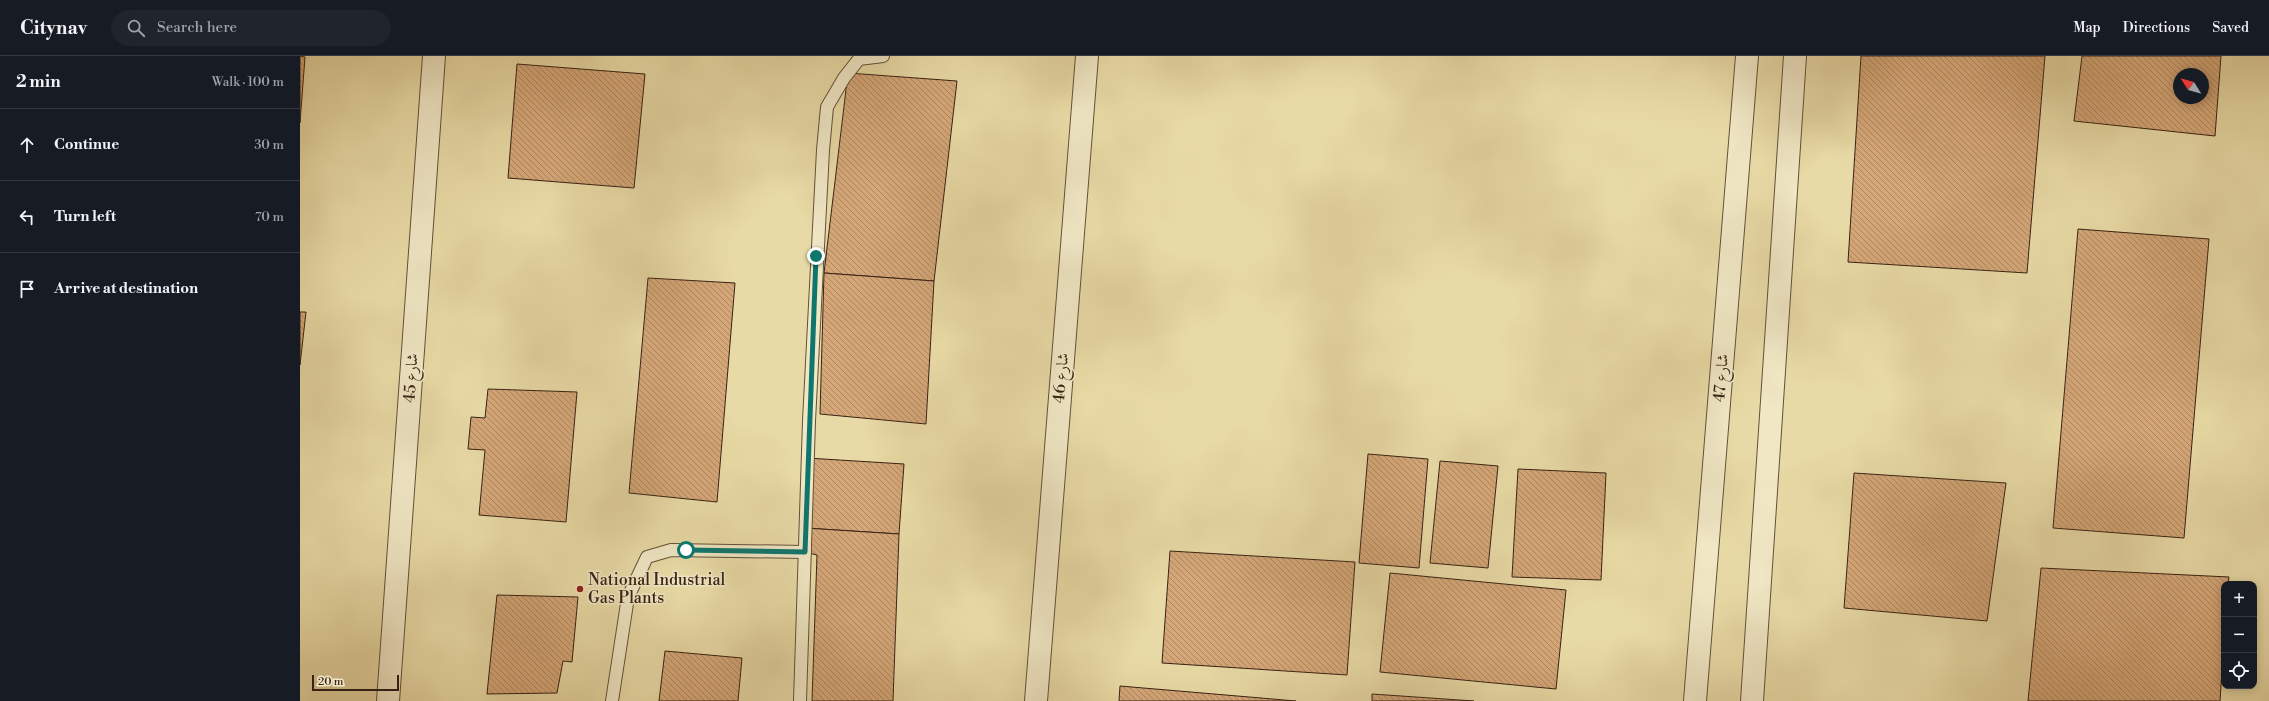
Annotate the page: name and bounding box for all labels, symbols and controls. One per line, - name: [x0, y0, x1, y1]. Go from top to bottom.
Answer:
- search box: [111, 10, 391, 46]
- text: Citynav: [20, 16, 87, 40]
- icon: search: [125, 17, 147, 39]
- text: Search here: [157, 18, 237, 37]
- text: Map: [2073, 19, 2101, 37]
- text: Directions: [2123, 19, 2190, 37]
- text: Saved: [2212, 19, 2249, 37]
- north arrow: [2173, 68, 2209, 104]
- text: 2 min: [16, 71, 61, 93]
- text: Walk · 100 m: [212, 74, 284, 90]
- icon: ahead: [16, 134, 38, 156]
- text: Continue: [54, 135, 119, 154]
- text: 30 m: [254, 137, 284, 153]
- icon: left: [16, 206, 38, 228]
- text: Turn left: [54, 207, 116, 226]
- text: 70 m: [255, 209, 284, 225]
- route end: [807, 247, 825, 265]
- icon: arrive: [16, 278, 38, 300]
- text: Arrive at destination: [54, 279, 198, 298]
- street label: شارع 46: [1049, 352, 1076, 404]
- street label: شارع 45: [399, 353, 426, 404]
- street label: شارع 47: [1709, 353, 1736, 403]
- route start: [677, 541, 695, 559]
- place label: National Industrial Gas Plants: [588, 570, 726, 608]
- map controls: [2221, 581, 2257, 689]
- button: +: [2221, 581, 2257, 617]
- marker: National Industrial Gas Plants: [575, 584, 585, 594]
- button: −: [2221, 617, 2257, 653]
- button: locate: [2221, 653, 2257, 689]
- scale bar: [312, 673, 399, 692]
- text: 20 m: [318, 675, 343, 689]

